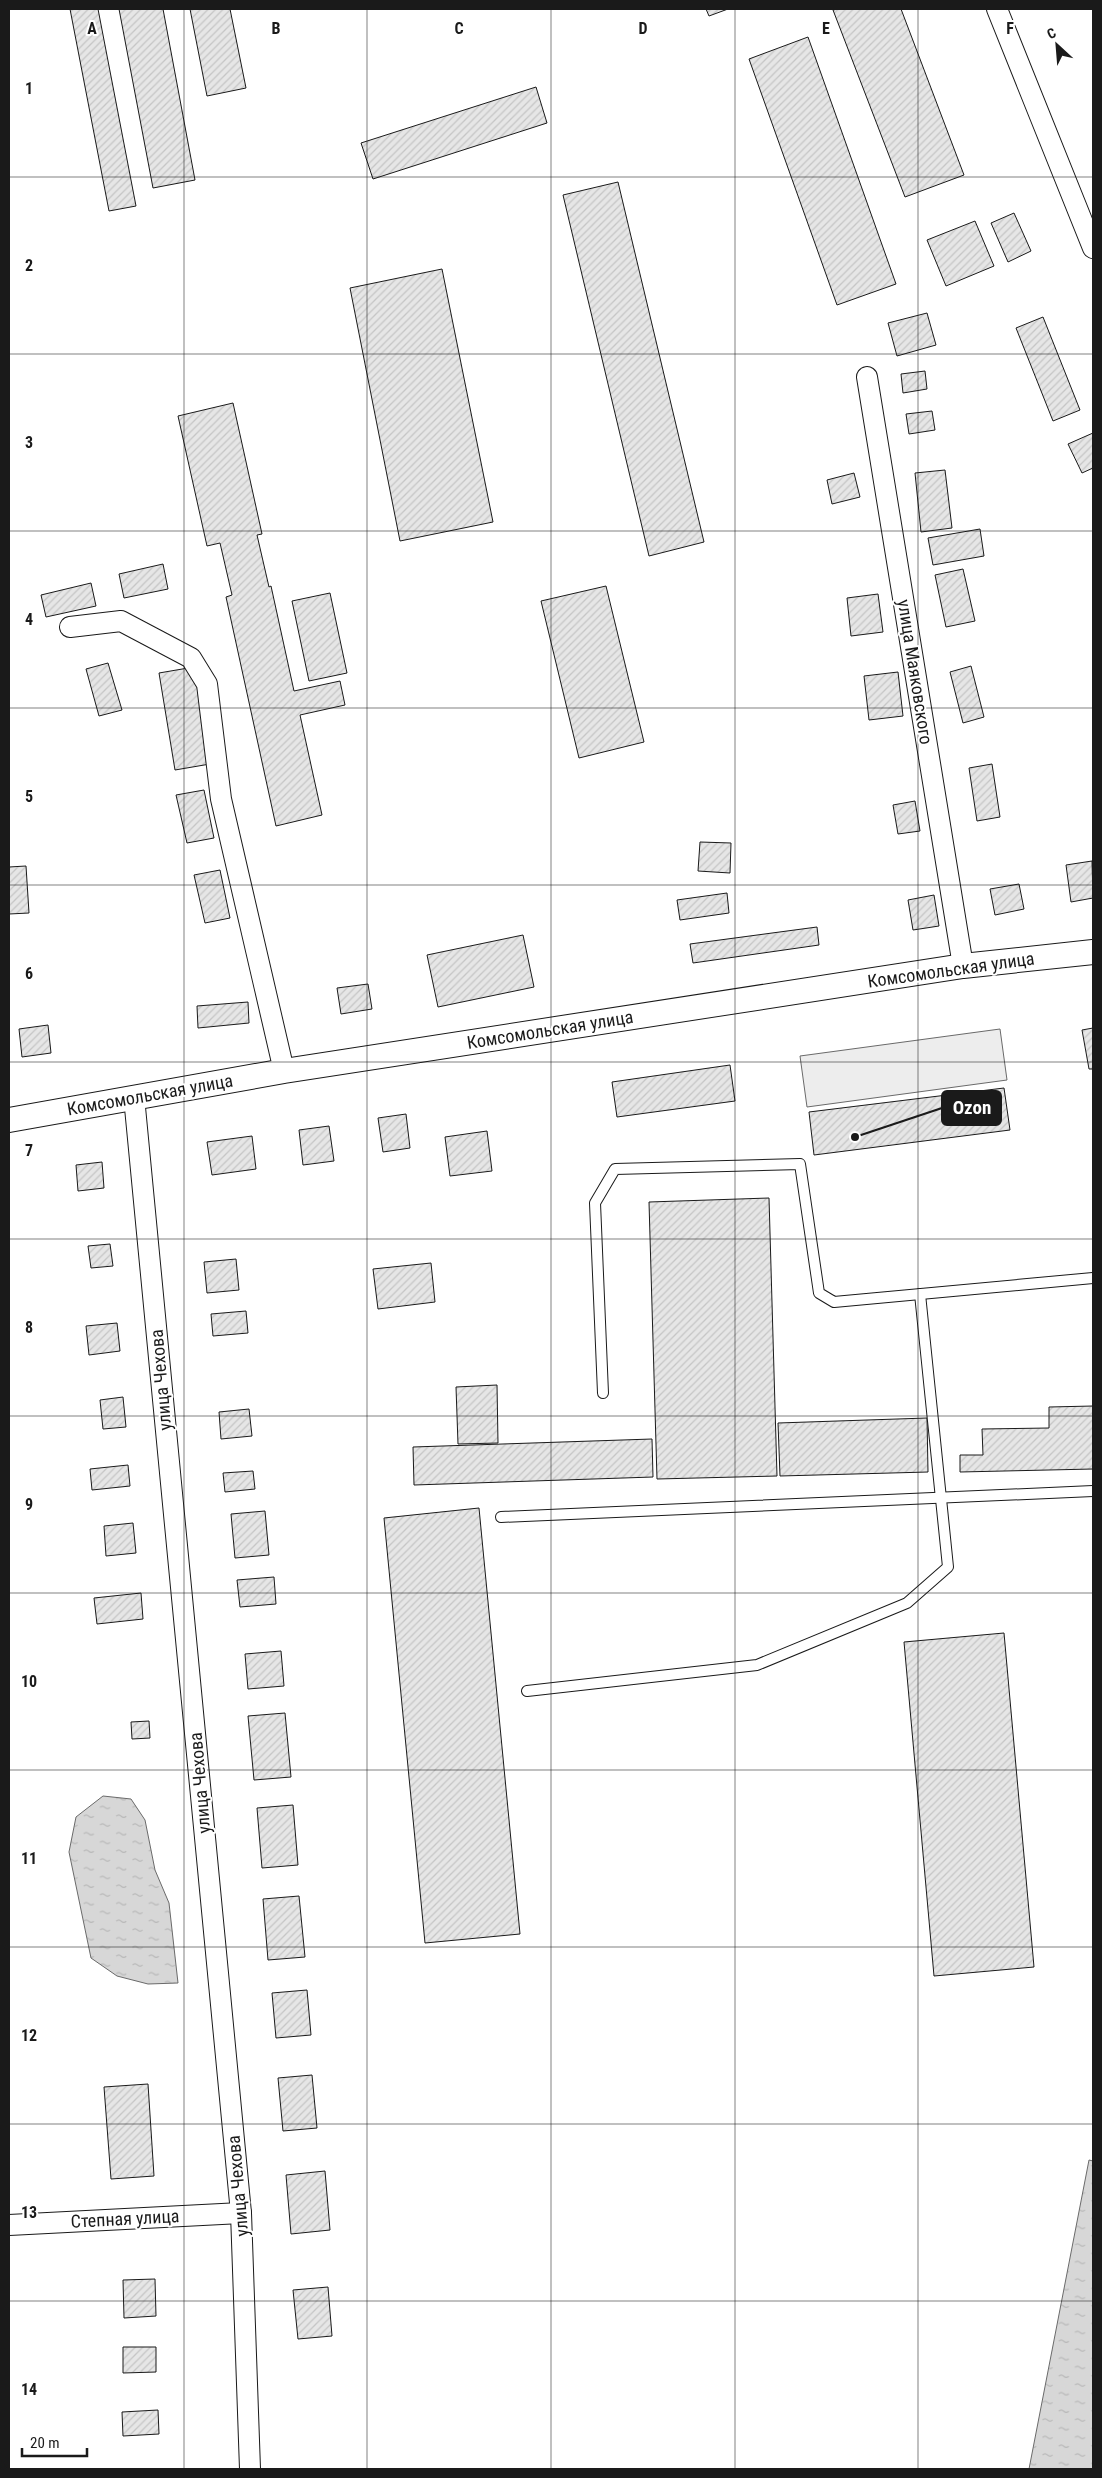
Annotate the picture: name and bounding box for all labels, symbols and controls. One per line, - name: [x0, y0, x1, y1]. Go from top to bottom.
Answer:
- text: A: [87, 19, 97, 38]
- text: B: [272, 19, 281, 38]
- text: C: [454, 19, 464, 38]
- text: D: [638, 19, 648, 38]
- text: E: [822, 19, 830, 38]
- text: F: [1006, 19, 1014, 38]
- north arrow: [1032, 20, 1082, 70]
- text: С: [1044, 24, 1058, 42]
- text: 1: [25, 79, 33, 98]
- text: 2: [25, 256, 33, 275]
- text: 3: [25, 433, 33, 452]
- street label: улица Маяковского: [894, 598, 937, 746]
- text: 4: [25, 610, 33, 629]
- text: 5: [25, 787, 33, 806]
- street label: Комсомольская улица: [866, 947, 1036, 992]
- text: 6: [25, 964, 33, 983]
- street label: Комсомольская улица: [465, 1006, 635, 1053]
- street label: Комсомольская улица: [65, 1070, 235, 1119]
- callout: Ozon: [942, 1091, 1001, 1125]
- text: Ozon: [953, 1096, 991, 1119]
- text: 7: [25, 1141, 33, 1160]
- text: 8: [25, 1318, 33, 1337]
- street label: улица Чехова: [146, 1329, 175, 1431]
- text: 9: [25, 1495, 33, 1514]
- text: 10: [21, 1672, 37, 1691]
- street label: улица Чехова: [185, 1732, 214, 1834]
- text: 11: [21, 1849, 37, 1868]
- text: 12: [21, 2026, 37, 2045]
- street label: улица Чехова: [223, 2135, 252, 2237]
- text: 13: [21, 2203, 37, 2222]
- street label: Степная улица: [70, 2205, 180, 2232]
- text: 14: [21, 2380, 37, 2399]
- scale bar: [22, 2426, 88, 2458]
- text: 20 m: [30, 2434, 60, 2452]

